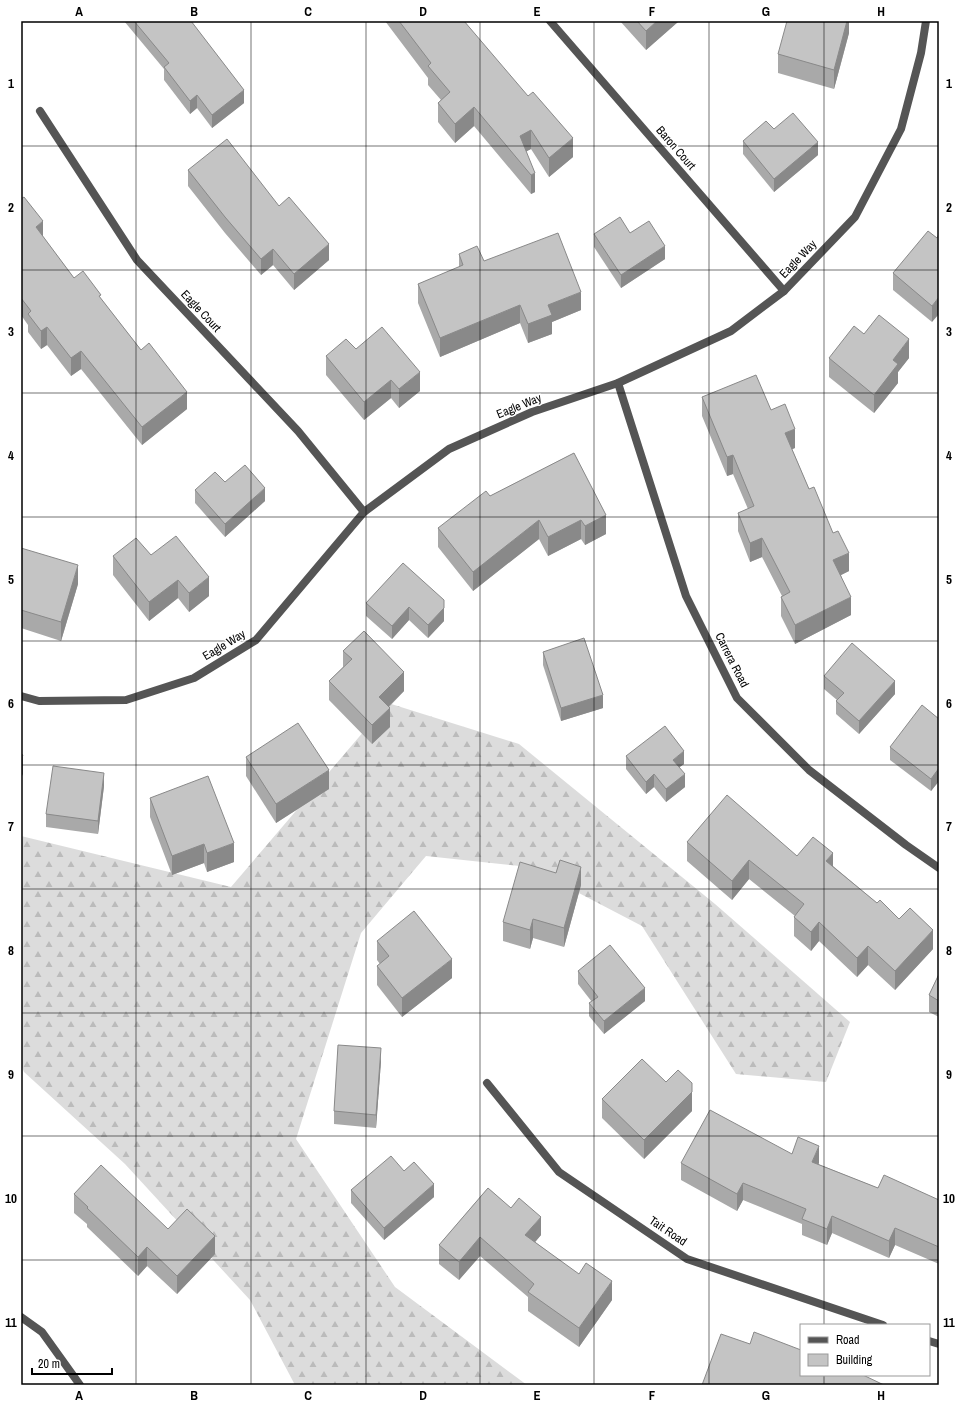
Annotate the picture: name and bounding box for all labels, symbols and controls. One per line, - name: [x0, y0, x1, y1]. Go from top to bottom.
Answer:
- text: A: [75, 3, 83, 20]
- text: B: [190, 3, 198, 20]
- text: C: [304, 3, 312, 20]
- text: D: [419, 3, 427, 20]
- text: E: [533, 3, 541, 20]
- text: F: [649, 3, 656, 20]
- text: G: [762, 3, 770, 20]
- text: H: [877, 3, 885, 20]
- text: 1: [8, 75, 14, 92]
- text: 1: [946, 75, 952, 92]
- street label: Baron Court: [653, 123, 700, 173]
- text: 2: [8, 199, 14, 216]
- text: 2: [946, 199, 952, 216]
- street label: Eagle Way: [776, 236, 820, 282]
- street label: Eagle Court: [177, 287, 225, 336]
- text: 3: [8, 323, 14, 340]
- text: 3: [946, 323, 952, 340]
- street label: Eagle Way: [494, 390, 544, 422]
- text: 4: [8, 447, 14, 464]
- text: 4: [946, 447, 952, 464]
- text: 5: [8, 571, 14, 588]
- text: 5: [946, 571, 952, 588]
- street label: Eagle Way: [200, 626, 248, 664]
- street label: Carrera Road: [711, 630, 753, 690]
- text: 6: [8, 695, 14, 712]
- text: 6: [946, 695, 952, 712]
- text: 7: [8, 818, 14, 835]
- text: 7: [946, 818, 952, 835]
- text: 8: [8, 942, 14, 959]
- text: 8: [946, 942, 952, 959]
- text: 9: [8, 1066, 14, 1083]
- text: 9: [946, 1066, 952, 1083]
- text: 10: [5, 1190, 17, 1207]
- text: 10: [943, 1190, 955, 1207]
- street label: Tait Road: [646, 1213, 690, 1249]
- text: 11: [5, 1314, 17, 1331]
- text: 11: [943, 1314, 955, 1331]
- legend: [800, 1324, 930, 1376]
- text: Road: [836, 1332, 860, 1348]
- scale bar: [32, 1350, 112, 1376]
- text: Building: [836, 1352, 873, 1368]
- text: 20 m: [38, 1356, 60, 1372]
- text: A: [75, 1387, 83, 1404]
- text: B: [190, 1387, 198, 1404]
- text: C: [304, 1387, 312, 1404]
- text: D: [419, 1387, 427, 1404]
- text: E: [533, 1387, 541, 1404]
- text: F: [649, 1387, 656, 1404]
- text: G: [762, 1387, 770, 1404]
- text: H: [877, 1387, 885, 1404]

